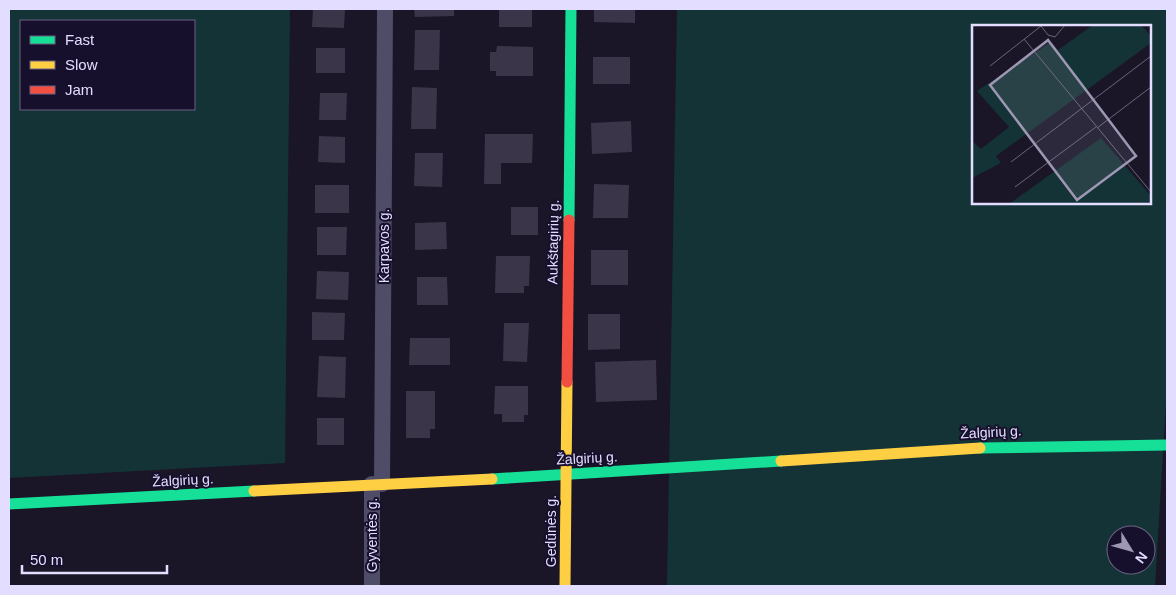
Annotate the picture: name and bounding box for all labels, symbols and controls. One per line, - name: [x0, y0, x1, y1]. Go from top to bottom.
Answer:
- legend: [20, 20, 195, 110]
- inset map: [972, 25, 1151, 204]
- text: Fast: [65, 31, 95, 48]
- text: Slow: [65, 56, 98, 73]
- text: Jam: [65, 81, 93, 98]
- street label: Aukštagirių g.: [544, 199, 562, 285]
- street label: Karpavos g.: [376, 209, 392, 283]
- street label: Žalgirių g.: [960, 422, 1022, 442]
- street label: Žalgirių g.: [556, 448, 618, 468]
- street label: Žalgirių g.: [152, 470, 214, 490]
- street label: Gedūnės g.: [543, 495, 559, 567]
- street label: Gyventės g.: [364, 498, 380, 572]
- north arrow: [1106, 525, 1156, 575]
- scale bar: [22, 542, 168, 574]
- text: N: [1132, 549, 1151, 567]
- text: 50 m: [30, 551, 63, 568]

